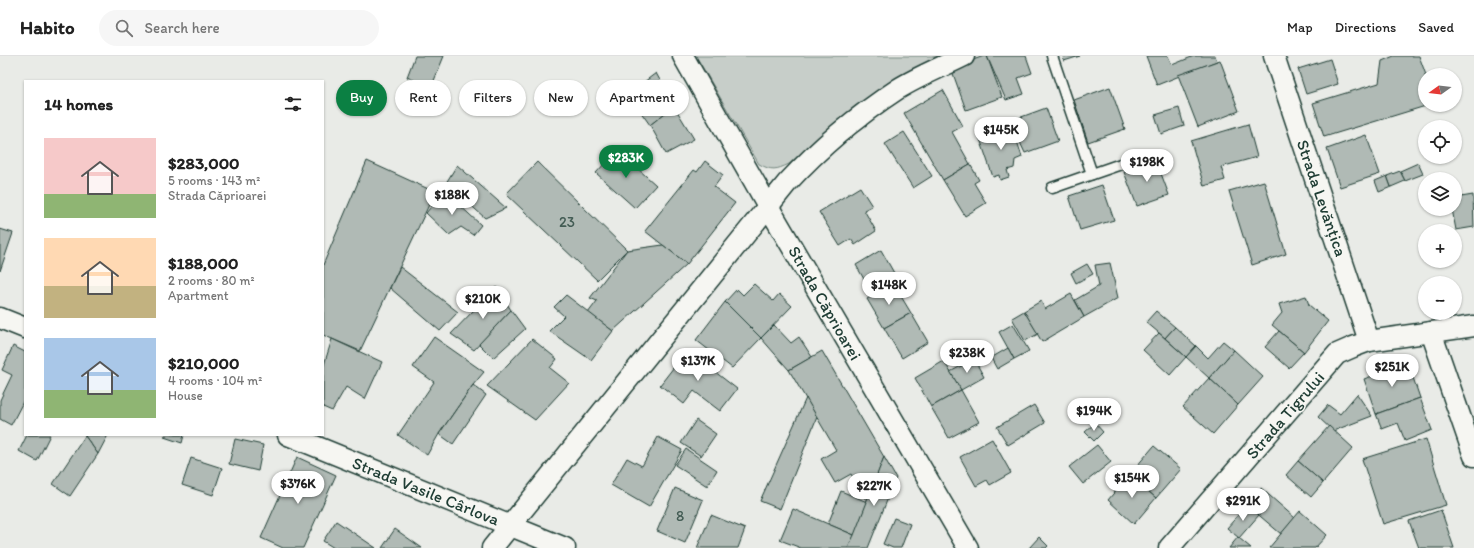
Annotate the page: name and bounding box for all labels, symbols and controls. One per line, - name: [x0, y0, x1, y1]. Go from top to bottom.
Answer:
- search box: [99, 10, 379, 46]
- text: Habito: [20, 16, 75, 39]
- icon: search: [113, 17, 135, 39]
- text: Search here: [145, 19, 220, 37]
- text: Map: [1287, 19, 1313, 36]
- text: Directions: [1335, 19, 1396, 36]
- text: Saved: [1418, 19, 1454, 36]
- north arrow: [1418, 68, 1462, 112]
- map controls: [1418, 68, 1462, 320]
- chip: Buy: [336, 80, 387, 116]
- chip: Rent: [395, 80, 451, 116]
- chip: Filters: [459, 80, 526, 116]
- chip: New: [534, 80, 588, 116]
- chip: Apartment: [596, 80, 689, 116]
- icon: filters: [282, 93, 304, 115]
- text: 14 homes: [44, 94, 113, 114]
- pin: $145K: [973, 117, 1029, 151]
- button: locate: [1418, 120, 1462, 164]
- text: $145K: [983, 122, 1019, 137]
- street label: Strada Levănțica: [1293, 137, 1351, 259]
- pin: $283K: [598, 145, 654, 179]
- pin: $198K: [1119, 149, 1175, 183]
- text: $283K: [608, 150, 644, 165]
- text: $283,000: [168, 153, 240, 173]
- icon: home: [76, 154, 124, 202]
- text: $198K: [1130, 154, 1164, 169]
- button: layers: [1418, 172, 1462, 216]
- text: 5 rooms · 143 m²: [168, 173, 260, 188]
- pin: $188K: [424, 182, 480, 216]
- text: $188K: [434, 187, 470, 202]
- text: Strada Căprioarei: [168, 188, 266, 203]
- house number: 23: [559, 213, 575, 231]
- button: +: [1418, 224, 1462, 268]
- street label: Strada Căprioarei: [784, 242, 866, 364]
- text: $188,000: [168, 253, 239, 273]
- icon: home: [76, 254, 124, 302]
- pin: $148K: [861, 272, 917, 306]
- text: 2 rooms · 80 m²: [168, 273, 255, 288]
- button: −: [1418, 276, 1462, 320]
- text: $148K: [871, 277, 907, 292]
- pin: $210K: [455, 286, 511, 320]
- text: Apartment: [168, 288, 229, 303]
- text: $210K: [465, 291, 501, 306]
- pin: $238K: [939, 340, 995, 374]
- text: $238K: [949, 345, 985, 360]
- pin: $137K: [670, 348, 726, 382]
- text: $210,000: [168, 353, 239, 373]
- text: $137K: [681, 353, 715, 368]
- icon: home: [76, 354, 124, 402]
- pin: $251K: [1364, 354, 1420, 388]
- text: $251K: [1375, 359, 1409, 374]
- street label: Strada Tigrului: [1242, 367, 1328, 463]
- text: 4 rooms · 104 m²: [168, 373, 262, 388]
- text: House: [168, 388, 203, 403]
- pin: $194K: [1066, 398, 1122, 432]
- text: $194K: [1076, 403, 1112, 418]
- street label: Strada Vasile Cârlova: [350, 452, 503, 530]
- pin: $154K: [1104, 465, 1160, 499]
- text: $154K: [1114, 470, 1150, 485]
- pin: $376K: [270, 471, 326, 505]
- pin: $227K: [846, 473, 902, 507]
- text: $376K: [280, 476, 316, 491]
- text: $227K: [856, 478, 892, 493]
- pin: $291K: [1215, 488, 1271, 522]
- text: $291K: [1226, 493, 1260, 508]
- house number: 8: [676, 507, 684, 525]

